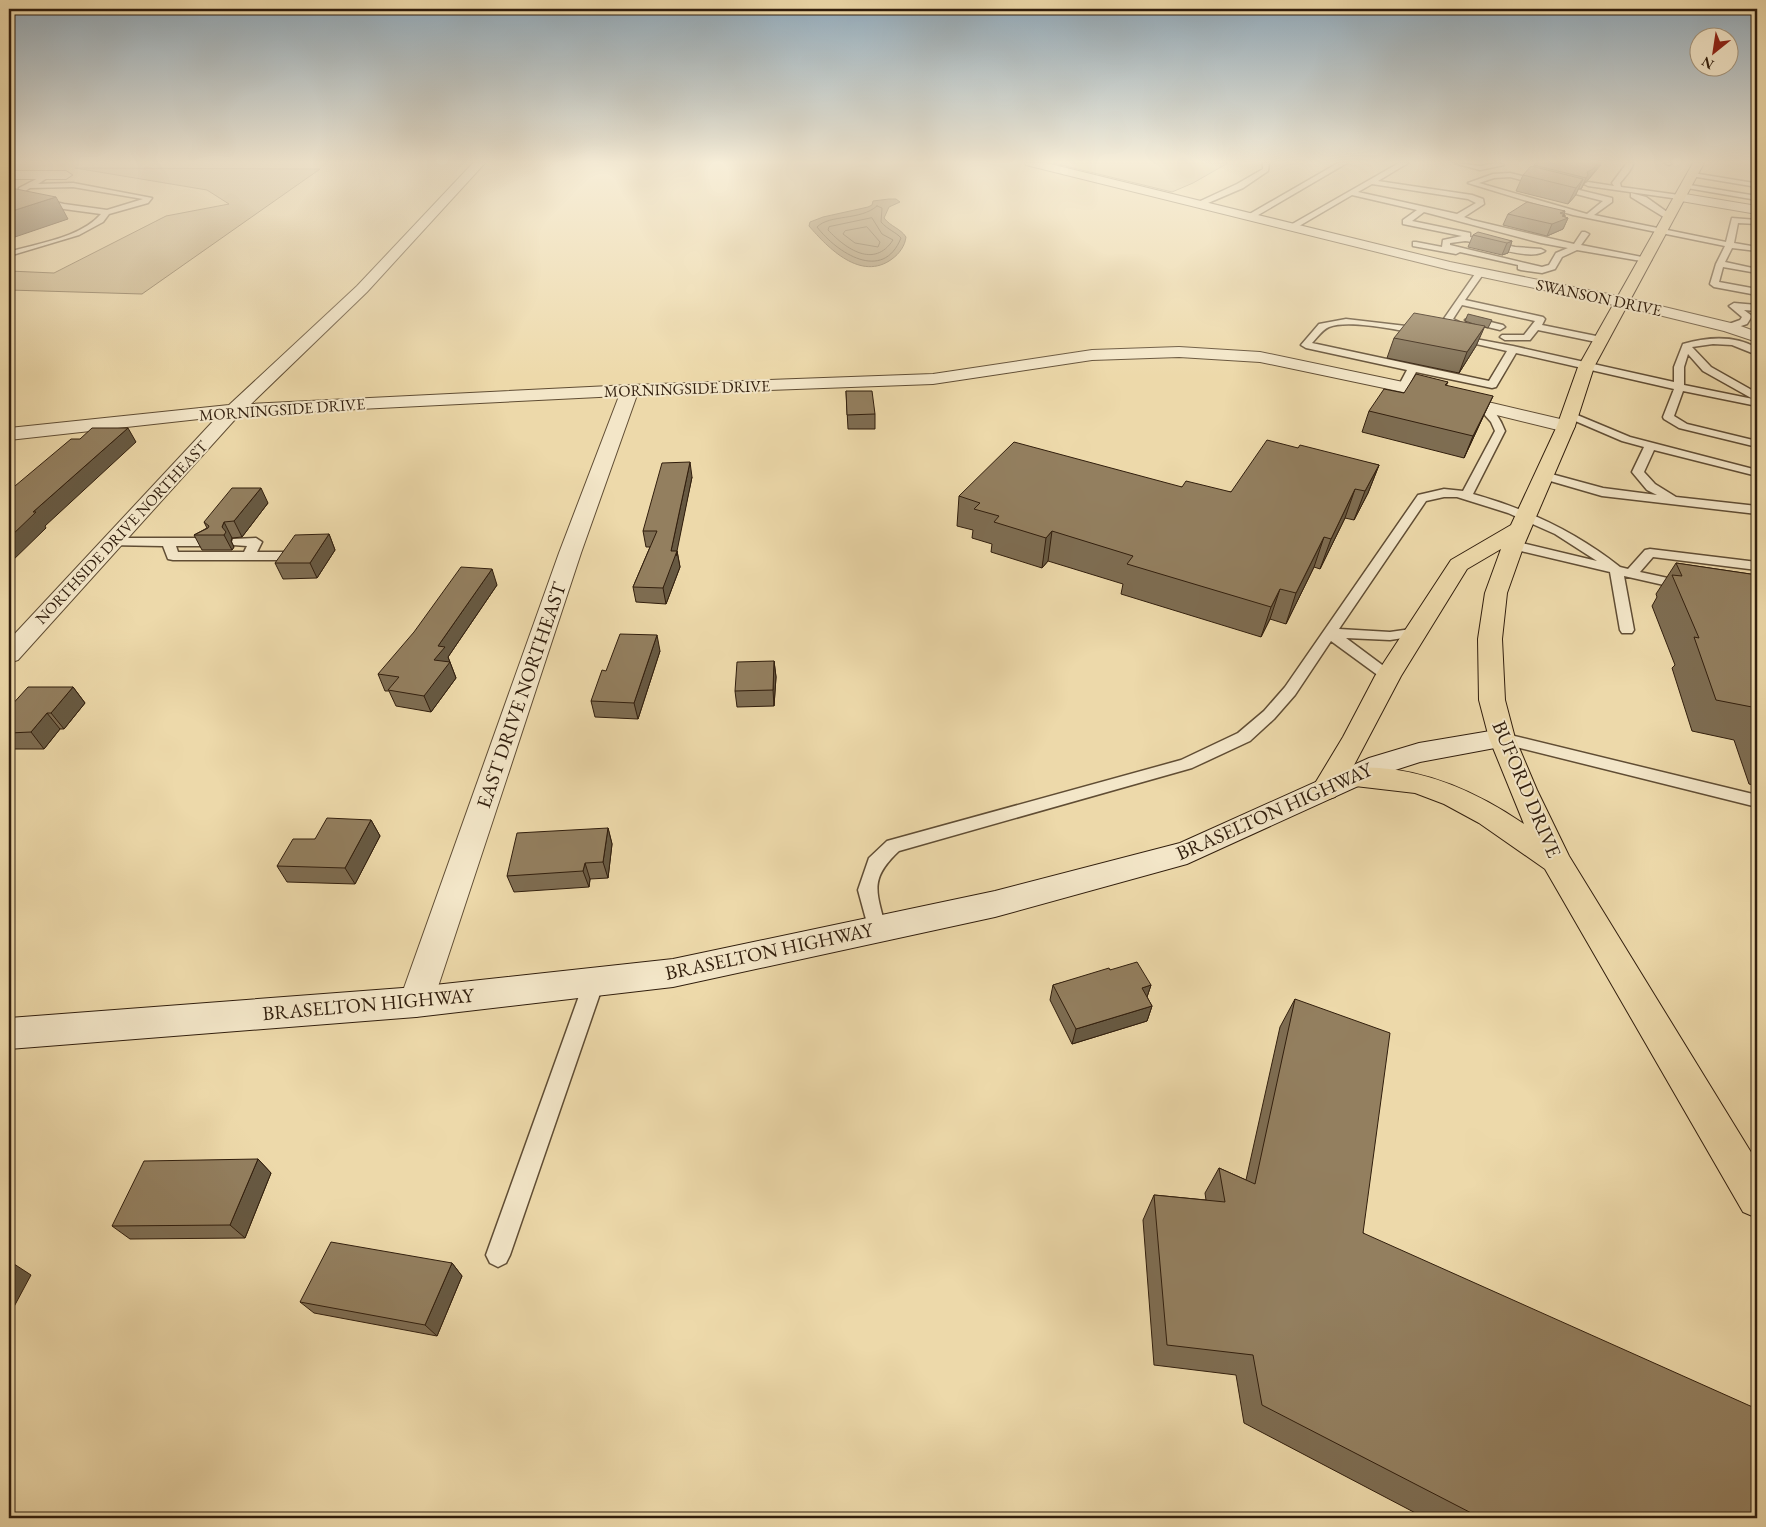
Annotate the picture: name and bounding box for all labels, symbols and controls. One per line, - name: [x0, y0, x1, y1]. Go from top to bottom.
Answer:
- north arrow: [1688, 28, 1738, 78]
- text: N: [1698, 52, 1717, 74]
- street label: SWANSON DRIVE: [1534, 274, 1664, 321]
- street label: MORNINGSIDE DRIVE: [604, 375, 771, 402]
- street label: MORNINGSIDE DRIVE: [198, 393, 366, 426]
- street label: NORTHSIDE DRIVE NORTHEAST: [30, 436, 212, 629]
- street label: EAST DRIVE NORTHEAST: [470, 578, 572, 811]
- street label: BUFORD DRIVE: [1486, 717, 1568, 861]
- street label: BRASELTON HIGHWAY: [1172, 755, 1377, 866]
- street label: BRASELTON HIGHWAY: [663, 916, 877, 986]
- street label: BRASELTON HIGHWAY: [261, 982, 476, 1026]

